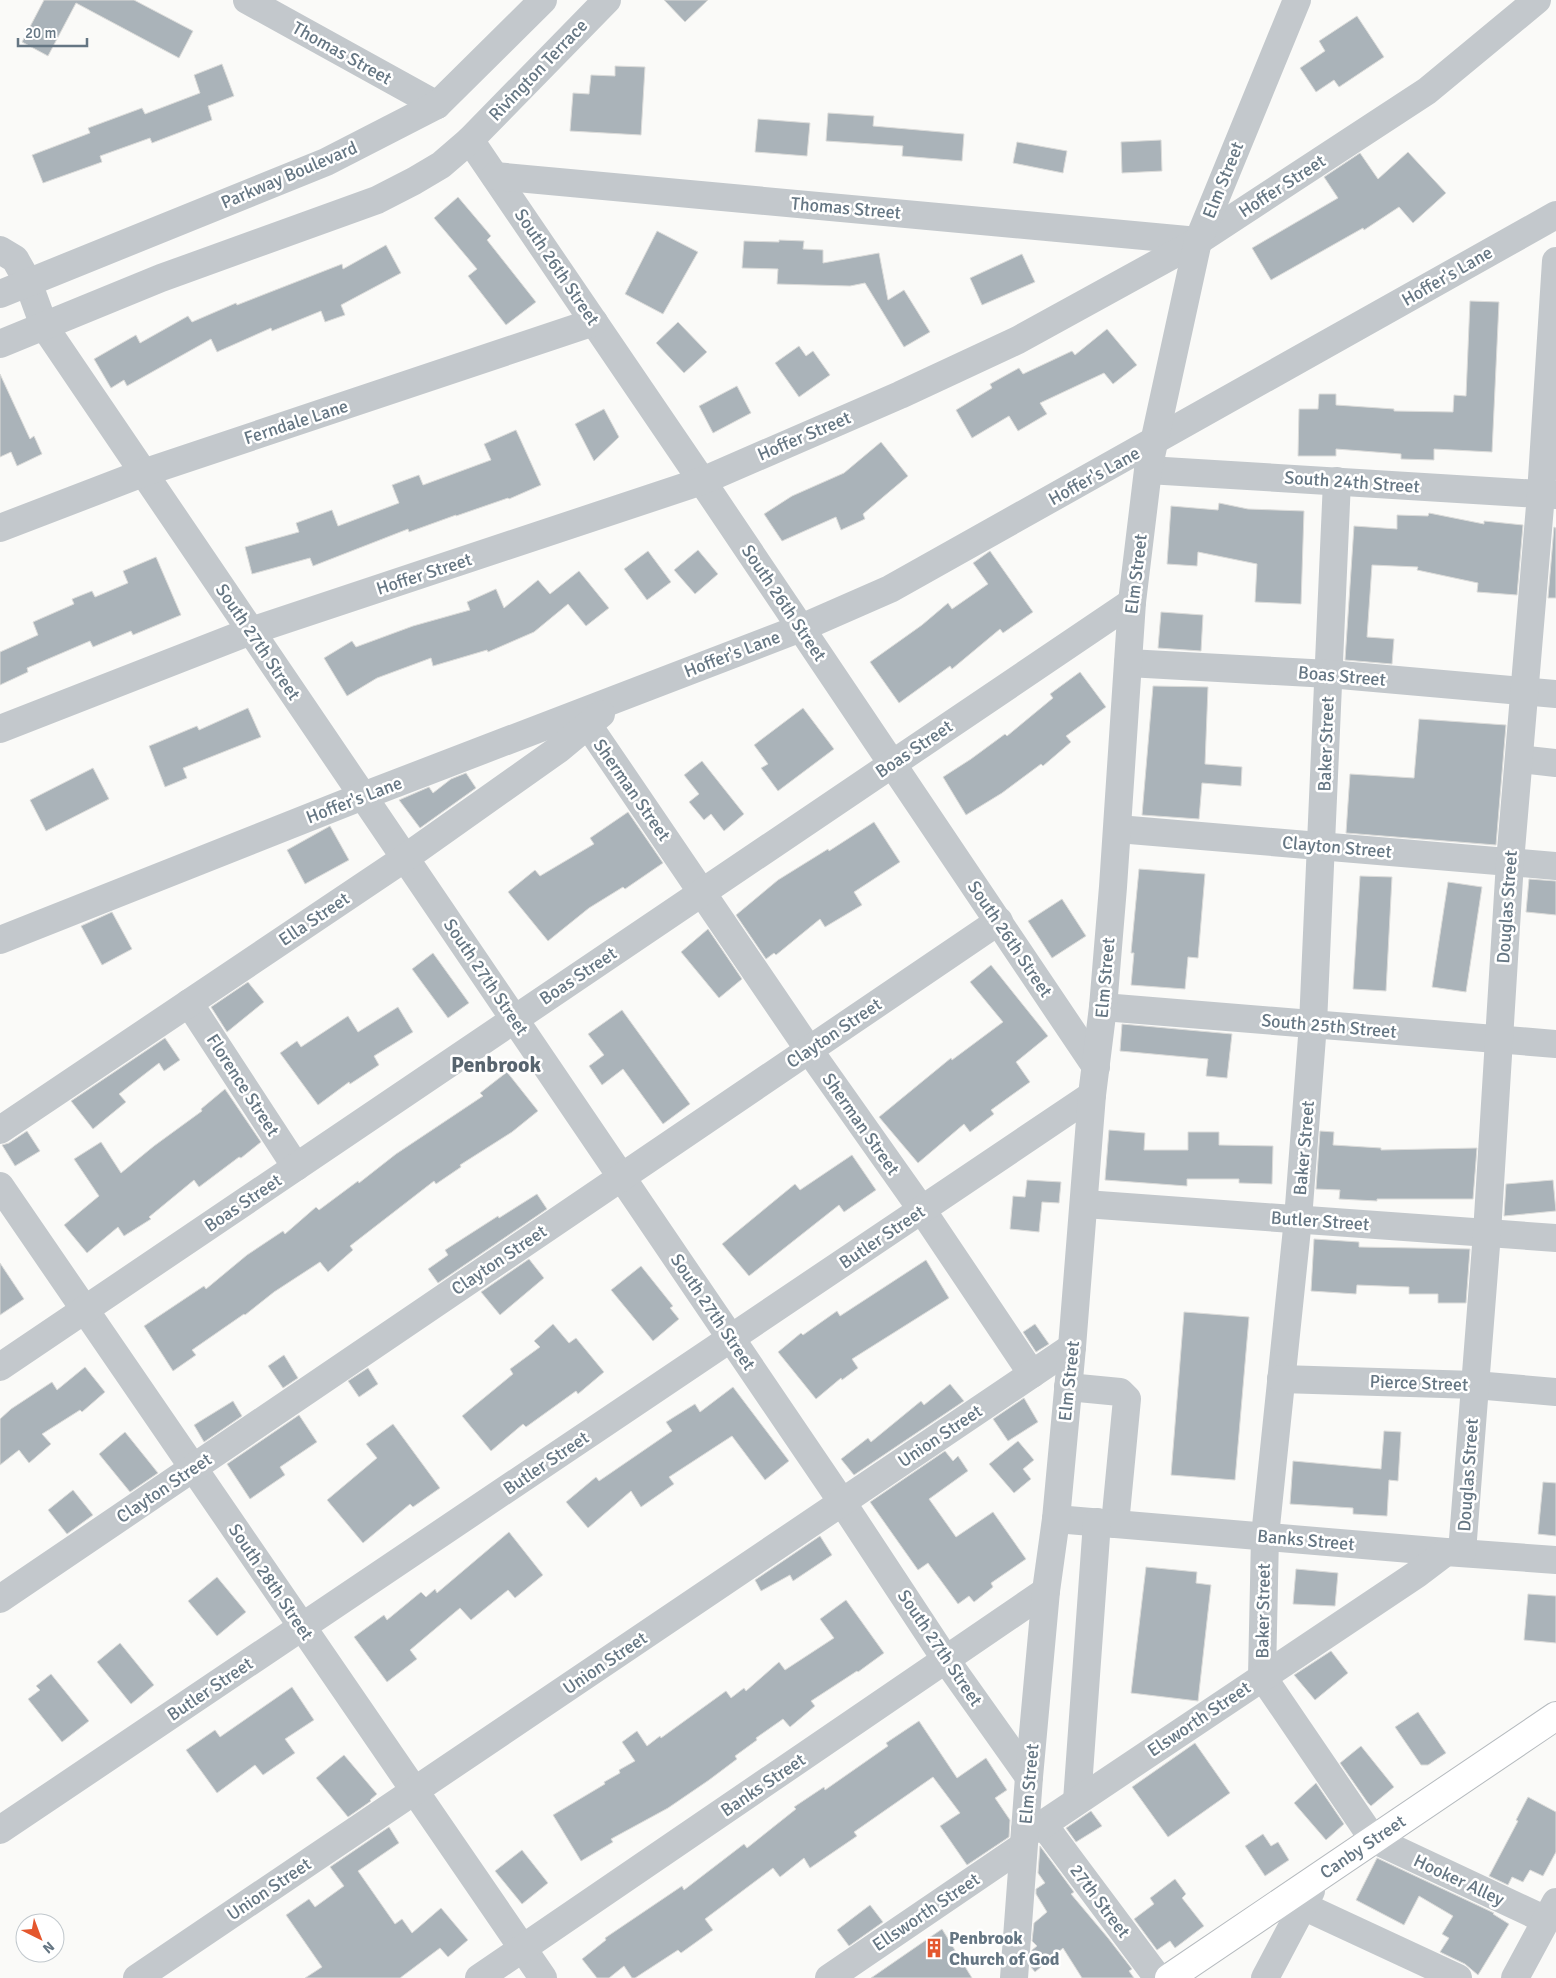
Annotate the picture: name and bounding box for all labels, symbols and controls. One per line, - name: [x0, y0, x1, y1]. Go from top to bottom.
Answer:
- scale bar: [18, 15, 86, 47]
- street label: Rivington Terrace: [484, 15, 592, 125]
- street label: Thomas Street: [288, 17, 396, 89]
- text: 20 m: [25, 24, 56, 42]
- street label: Parkway Boulevard: [218, 136, 360, 214]
- street label: Elm Street: [1198, 138, 1248, 222]
- street label: Hoffer Street: [1234, 150, 1330, 222]
- street label: Thomas Street: [790, 192, 902, 224]
- street label: South 26th Street: [510, 205, 604, 329]
- street label: Hoffer's Lane: [1398, 241, 1496, 311]
- street label: Ferndale Lane: [241, 395, 351, 449]
- street label: Hoffer Street: [754, 406, 854, 466]
- street label: Hoffer's Lane: [1044, 442, 1144, 510]
- street label: South 24th Street: [1284, 466, 1420, 498]
- street label: Elm Street: [1120, 533, 1152, 615]
- street label: South 26th Street: [737, 541, 831, 665]
- street label: Hoffer Street: [373, 548, 475, 600]
- street label: South 27th Street: [211, 580, 305, 704]
- street label: Hoffer's Lane: [681, 626, 783, 682]
- street label: Boas Street: [1297, 661, 1387, 691]
- street label: Baker Street: [1313, 696, 1339, 792]
- street label: Boas Street: [871, 715, 957, 783]
- street label: Sherman Street: [589, 735, 675, 845]
- street label: Hoffer's Lane: [303, 772, 405, 828]
- street label: Clayton Street: [1281, 831, 1393, 863]
- street label: Douglas Street: [1492, 850, 1522, 964]
- street label: South 26th Street: [963, 877, 1057, 1001]
- street label: Ella Street: [274, 887, 354, 951]
- street label: South 27th Street: [439, 915, 533, 1039]
- street label: Elm Street: [1091, 937, 1119, 1019]
- street label: Boas Street: [535, 942, 621, 1010]
- street label: Clayton Street: [782, 993, 886, 1073]
- street label: South 25th Street: [1260, 1009, 1398, 1043]
- street label: Florence Street: [202, 1030, 284, 1140]
- district label: Penbrook: [451, 1051, 542, 1078]
- street label: Sherman Street: [818, 1069, 904, 1179]
- street label: Baker Street: [1289, 1100, 1319, 1196]
- street label: Boas Street: [200, 1169, 286, 1237]
- street label: Butler Street: [835, 1200, 929, 1274]
- street label: Butler Street: [1270, 1207, 1370, 1235]
- street label: Clayton Street: [447, 1220, 551, 1300]
- street label: South 27th Street: [666, 1250, 760, 1374]
- street label: Elm Street: [1054, 1340, 1084, 1422]
- street label: Pierce Street: [1369, 1370, 1469, 1396]
- street label: Union Street: [894, 1400, 986, 1472]
- street label: Douglas Street: [1453, 1418, 1483, 1532]
- street label: Butler Street: [499, 1426, 593, 1500]
- street label: Clayton Street: [112, 1448, 216, 1528]
- street label: South 28th Street: [224, 1520, 318, 1644]
- street label: Banks Street: [1256, 1525, 1356, 1555]
- street label: Baker Street: [1251, 1563, 1275, 1659]
- street label: South 27th Street: [893, 1586, 987, 1710]
- street label: Union Street: [559, 1627, 651, 1699]
- street label: Butler Street: [163, 1652, 257, 1726]
- street label: Elsworth Street: [1143, 1676, 1255, 1762]
- street label: Elm Street: [1015, 1743, 1043, 1825]
- street label: Banks Street: [716, 1749, 810, 1821]
- street label: Canby Street: [1316, 1810, 1410, 1884]
- street label: Hooker Alley: [1410, 1849, 1508, 1911]
- street label: Union Street: [223, 1853, 315, 1925]
- street label: 27th Street: [1065, 1860, 1135, 1942]
- street label: Ellsworth Street: [868, 1868, 984, 1956]
- north arrow: [15, 1913, 65, 1963]
- place label: Penbrook Church of God: [949, 1927, 1060, 1970]
- building icon: Penbrook Church of God: [923, 1937, 945, 1959]
- text: N: [39, 1938, 58, 1957]

